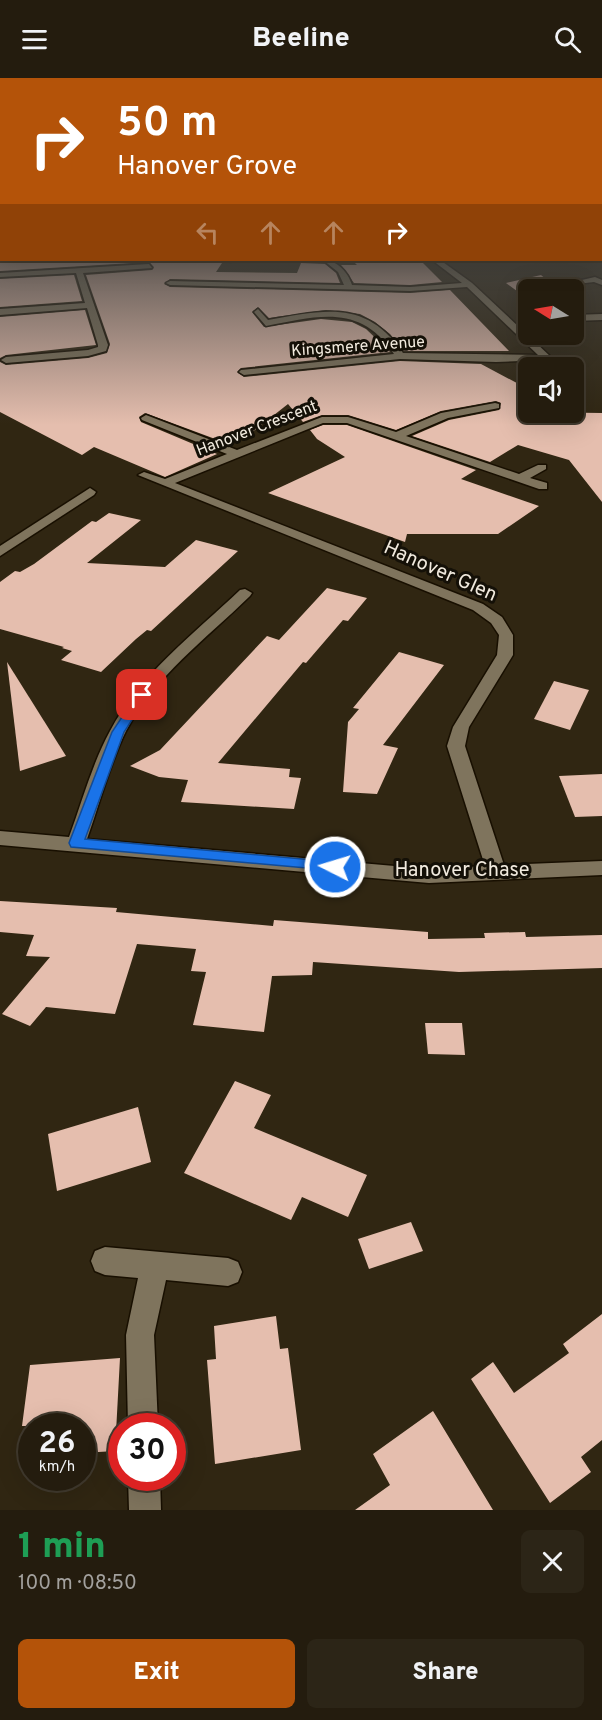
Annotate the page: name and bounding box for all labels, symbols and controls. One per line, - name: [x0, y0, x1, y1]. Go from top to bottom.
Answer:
- text: Beeline: [252, 22, 350, 56]
- icon: menu: [18, 23, 51, 56]
- icon: search: [551, 23, 584, 56]
- text: 50 m: [117, 98, 218, 151]
- icon: right: [18, 102, 96, 180]
- text: Hanover Grove: [117, 150, 297, 184]
- icon: left: [191, 216, 224, 249]
- icon: ahead: [254, 216, 287, 249]
- icon: ahead: [317, 216, 350, 249]
- icon: right: [380, 216, 413, 249]
- north arrow: [518, 279, 584, 345]
- map controls: [518, 279, 584, 423]
- street label: Kingsmere Avenue: [290, 332, 426, 362]
- button: sound: [518, 357, 584, 423]
- street label: Hanover Crescent: [194, 397, 320, 461]
- street label: Hanover Glen: [379, 535, 501, 609]
- pin: [116, 669, 167, 720]
- icon: arrive: [125, 678, 158, 711]
- position arrow: [303, 835, 367, 899]
- street label: Hanover Chase: [394, 858, 530, 884]
- speed limit sign: 30: [108, 1413, 186, 1491]
- text: 26: [39, 1426, 75, 1463]
- text: km/h: [39, 1458, 75, 1477]
- text: 1 min: [18, 1525, 106, 1571]
- button: close: [521, 1530, 584, 1593]
- text: 100 m · 08:50: [18, 1571, 137, 1597]
- button: Exit: [18, 1639, 295, 1708]
- button: Share: [307, 1639, 584, 1708]

